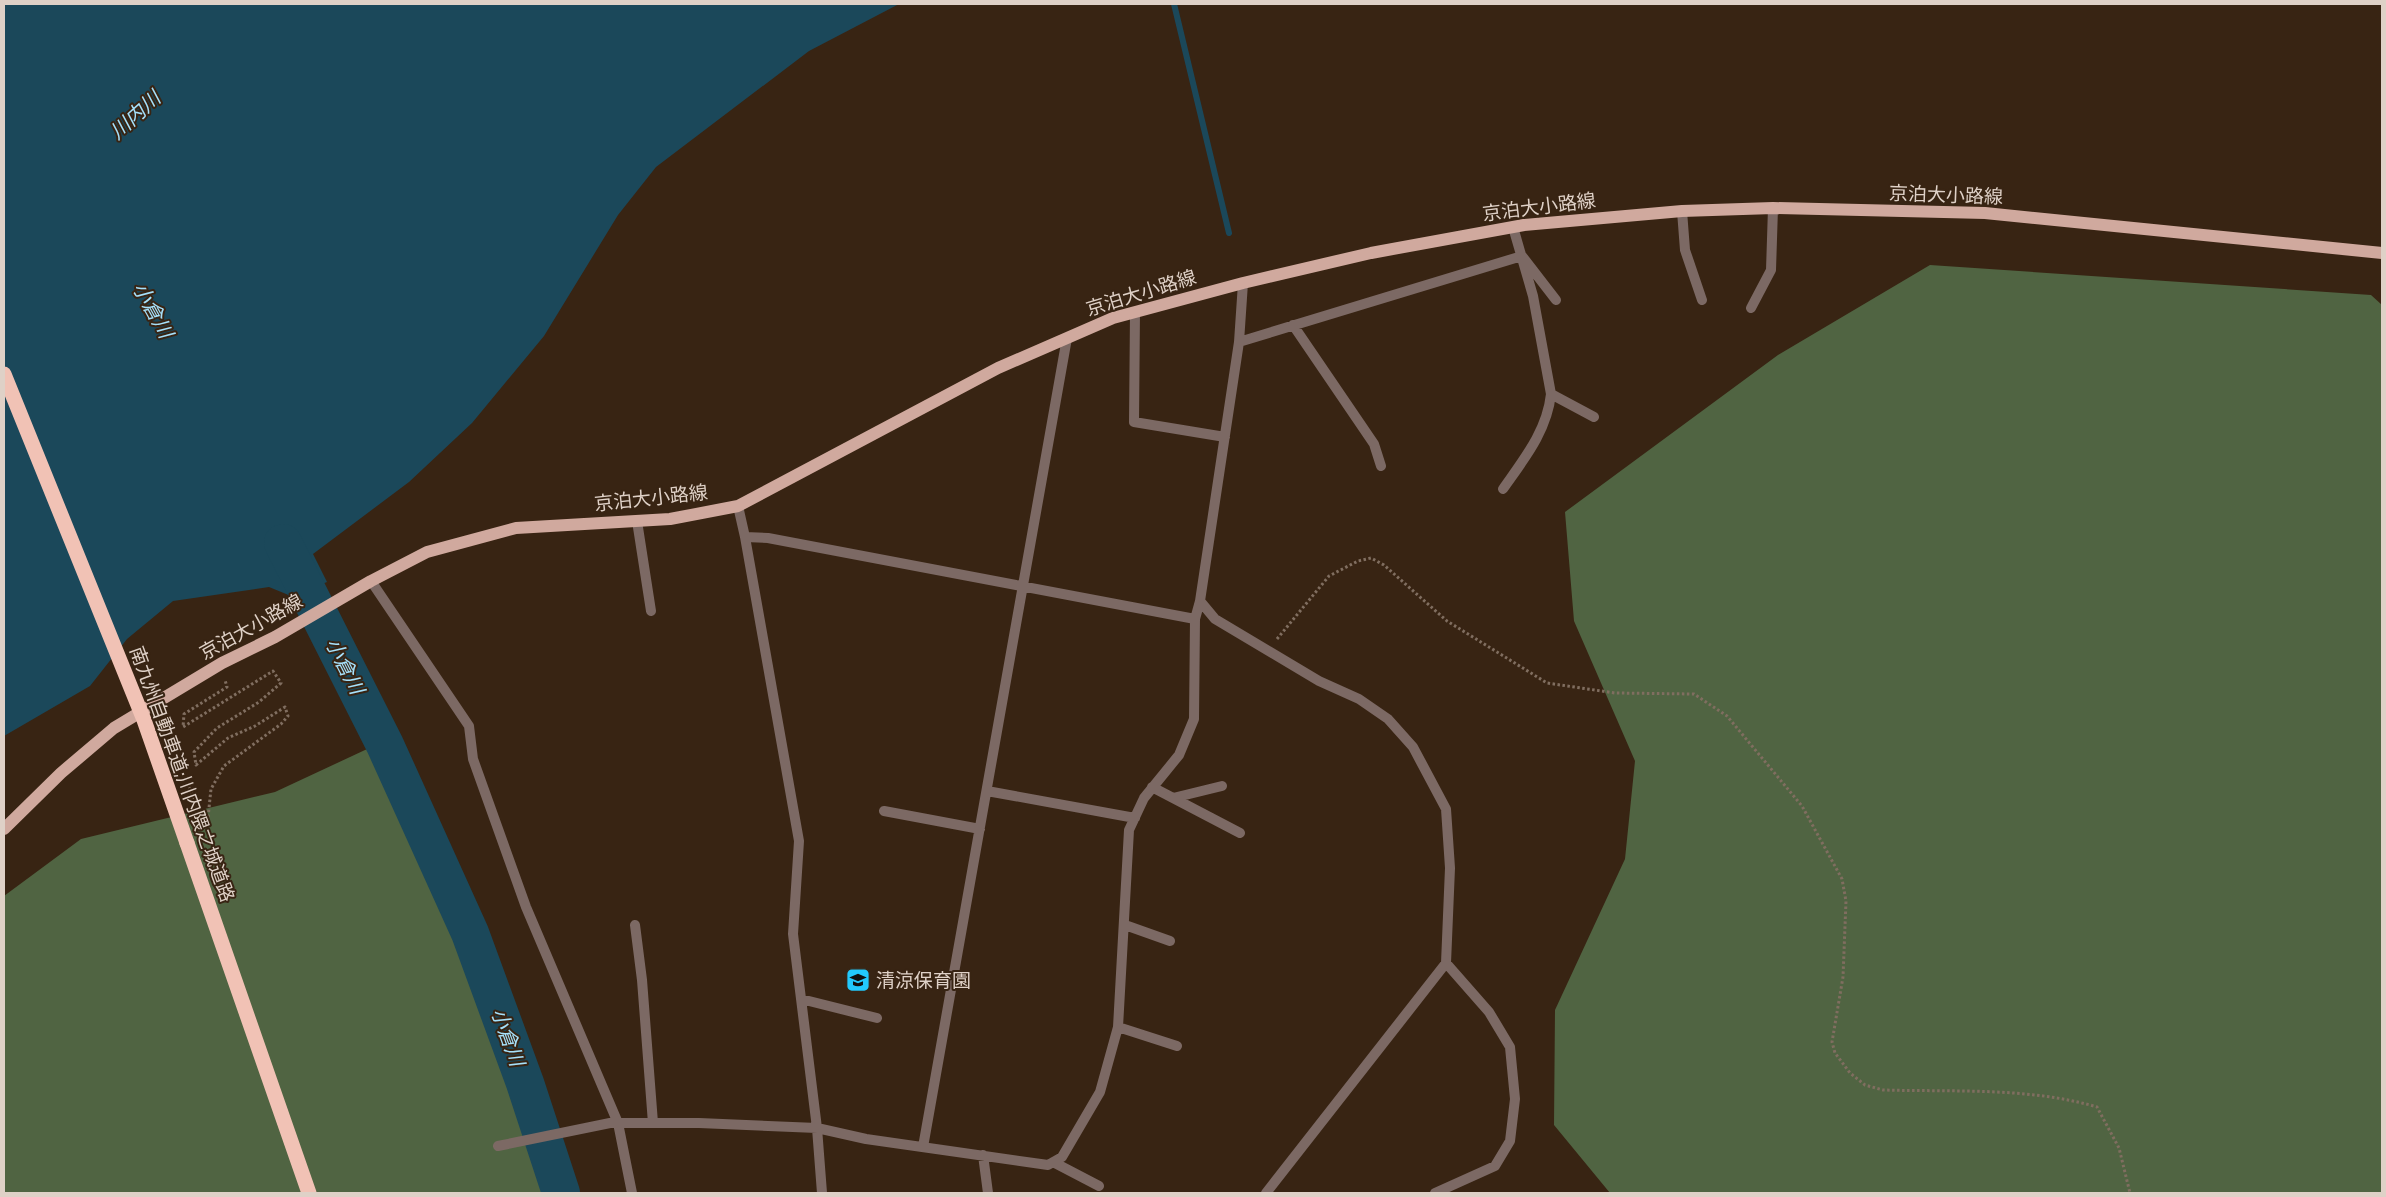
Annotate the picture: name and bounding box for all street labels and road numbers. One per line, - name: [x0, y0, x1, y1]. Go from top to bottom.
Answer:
- street label: 京泊大小路線: [1889, 182, 2003, 208]
- street label: 京泊大小路線: [1481, 189, 1597, 225]
- street label: 京泊大小路線: [1083, 265, 1199, 321]
- street label: 京泊大小路線: [593, 481, 709, 515]
- street label: 京泊大小路線: [196, 589, 306, 665]
- street label: 南九州自動車道;川内隈之城道路: [125, 643, 239, 905]

